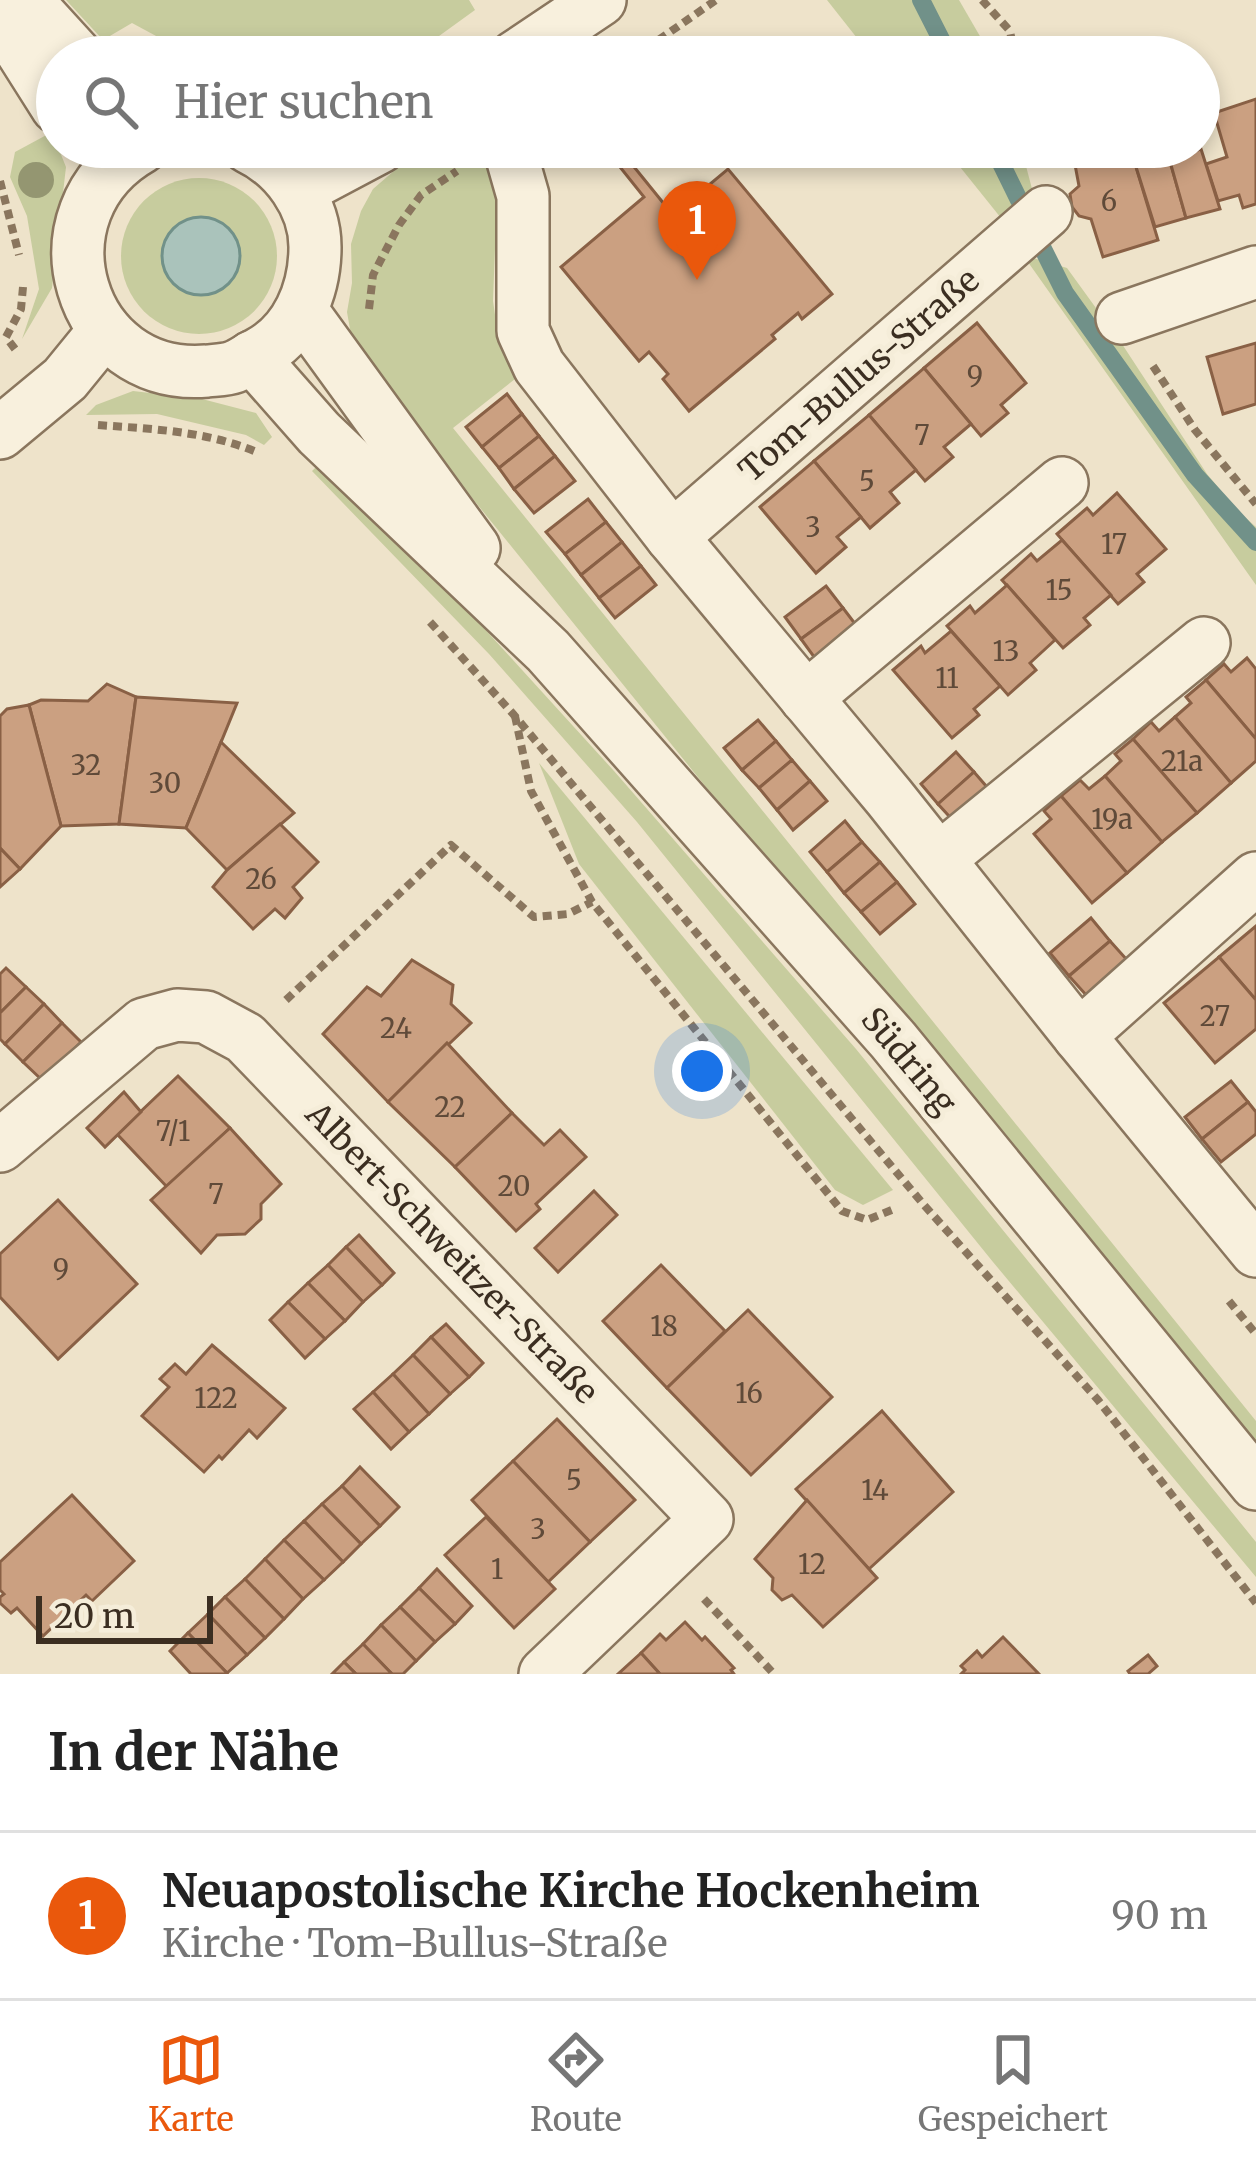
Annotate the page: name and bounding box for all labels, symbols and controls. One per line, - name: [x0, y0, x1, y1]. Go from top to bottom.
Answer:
- search box: [36, 36, 1220, 168]
- icon: search: [78, 69, 144, 135]
- text: Hier suchen: [174, 74, 433, 130]
- pin: 1: [658, 181, 736, 280]
- house number: 6: [1101, 184, 1117, 218]
- street label: Tom-Bullus-Straße: [731, 260, 987, 490]
- house number: 9: [967, 359, 983, 393]
- house number: 7: [914, 418, 930, 452]
- house number: 5: [859, 464, 875, 498]
- house number: 3: [805, 510, 821, 544]
- house number: 17: [1101, 527, 1127, 561]
- house number: 15: [1045, 573, 1073, 607]
- house number: 13: [993, 634, 1019, 668]
- house number: 11: [935, 661, 959, 695]
- house number: 21a: [1161, 744, 1203, 778]
- house number: 32: [71, 748, 101, 782]
- house number: 30: [149, 766, 181, 800]
- house number: 19a: [1091, 802, 1133, 836]
- house number: 26: [245, 862, 277, 896]
- street label: Südring: [853, 999, 965, 1123]
- house number: 27: [1200, 999, 1230, 1033]
- house number: 24: [380, 1011, 412, 1045]
- your location: [672, 1041, 732, 1101]
- house number: 22: [434, 1090, 466, 1124]
- street label: Albert-Schweitzer-Straße: [297, 1093, 607, 1412]
- house number: 7/1: [156, 1114, 190, 1148]
- house number: 20: [498, 1169, 530, 1203]
- house number: 7: [208, 1177, 224, 1211]
- house number: 9: [53, 1252, 69, 1286]
- house number: 18: [650, 1309, 678, 1343]
- house number: 16: [735, 1376, 763, 1410]
- house number: 122: [194, 1381, 238, 1415]
- house number: 5: [566, 1463, 582, 1497]
- house number: 14: [861, 1473, 889, 1507]
- house number: 3: [530, 1512, 546, 1546]
- house number: 12: [798, 1547, 826, 1581]
- house number: 1: [491, 1552, 503, 1586]
- scale bar: [36, 1590, 213, 1643]
- text: 20 m: [54, 1596, 135, 1637]
- text: In der Nähe: [48, 1720, 339, 1784]
- text: Neuapostolische Kirche Hockenheim: [162, 1863, 980, 1919]
- text: 1: [78, 1891, 96, 1940]
- text: 90 m: [1111, 1891, 1208, 1940]
- text: Kirche · Tom-Bullus-Straße: [162, 1919, 668, 1968]
- tab: Karte: [148, 2027, 234, 2140]
- tab: Route: [530, 2027, 622, 2140]
- tab: Gespeichert: [918, 2027, 1108, 2140]

